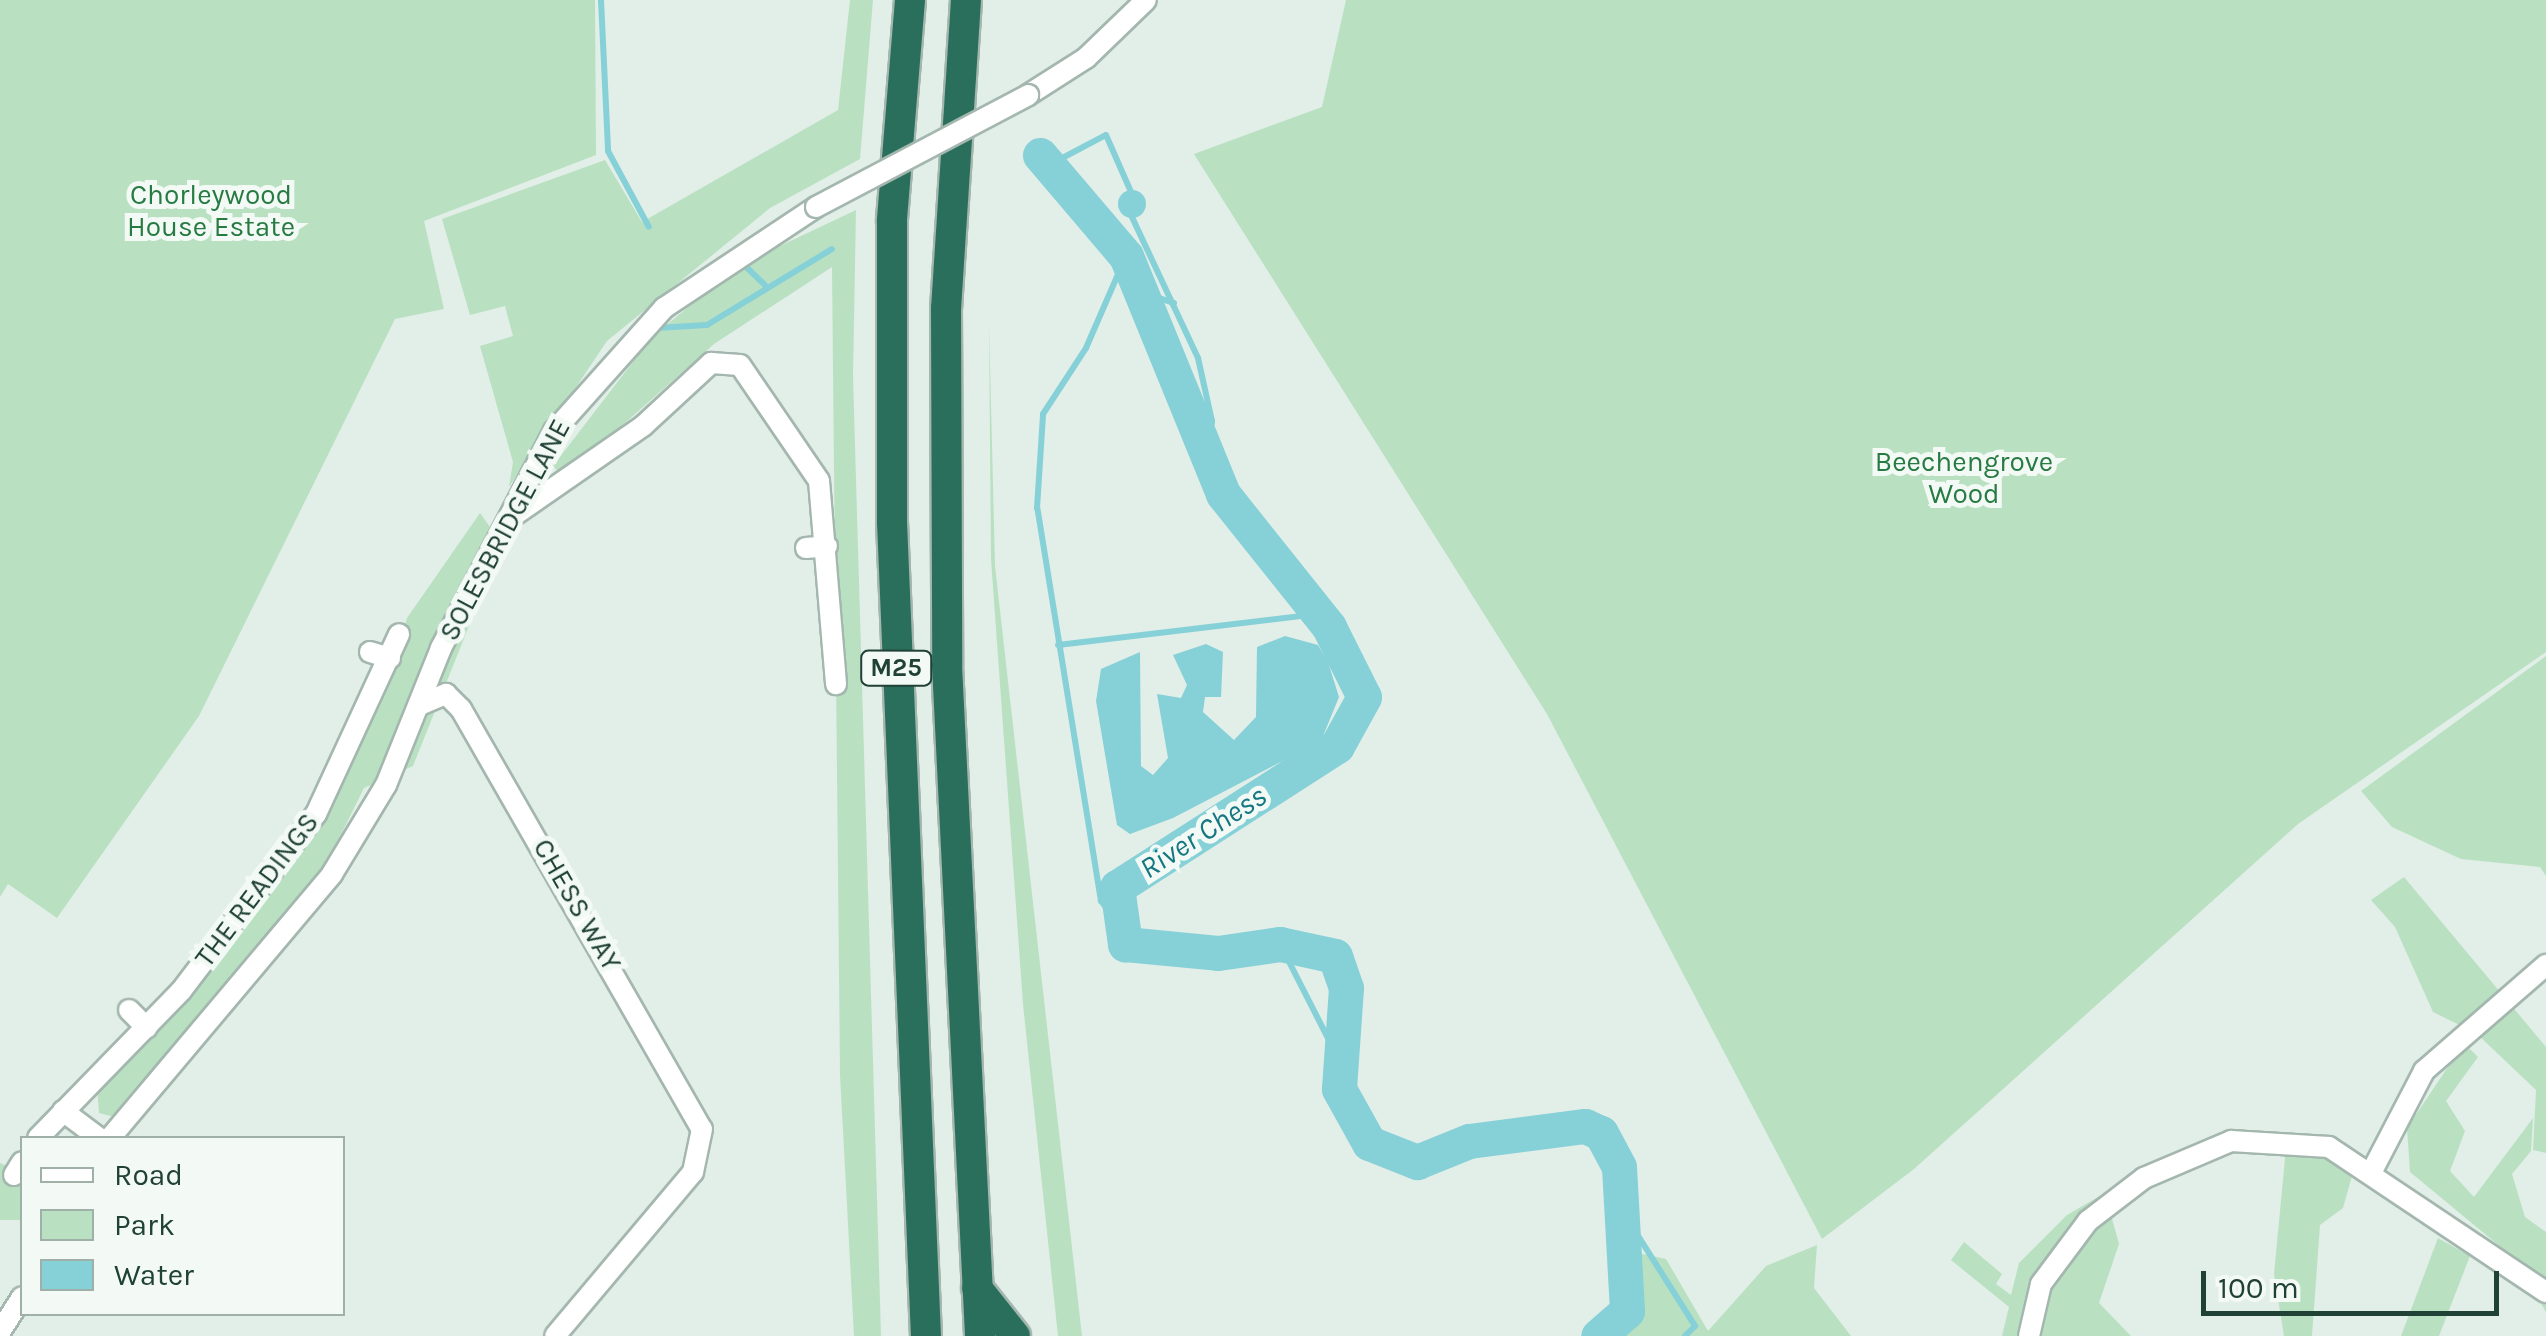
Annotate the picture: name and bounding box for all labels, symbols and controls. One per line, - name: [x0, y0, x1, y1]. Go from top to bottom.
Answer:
- park label: Chorleywood House Estate: [127, 178, 295, 244]
- street label: SOLESBRIDGE LANE: [432, 413, 578, 647]
- park label: Beechengrove Wood: [1875, 445, 2053, 511]
- road number: M25: [858, 648, 934, 688]
- water label: River Chess: [1133, 778, 1273, 886]
- street label: THE READINGS: [188, 806, 326, 974]
- street label: CHESS WAY: [526, 833, 628, 977]
- legend: [20, 1136, 345, 1316]
- text: Road: [114, 1157, 183, 1193]
- text: Park: [114, 1207, 175, 1243]
- scale bar: [2206, 1251, 2504, 1313]
- text: Water: [114, 1257, 194, 1293]
- text: 100 m: [2218, 1270, 2299, 1306]

